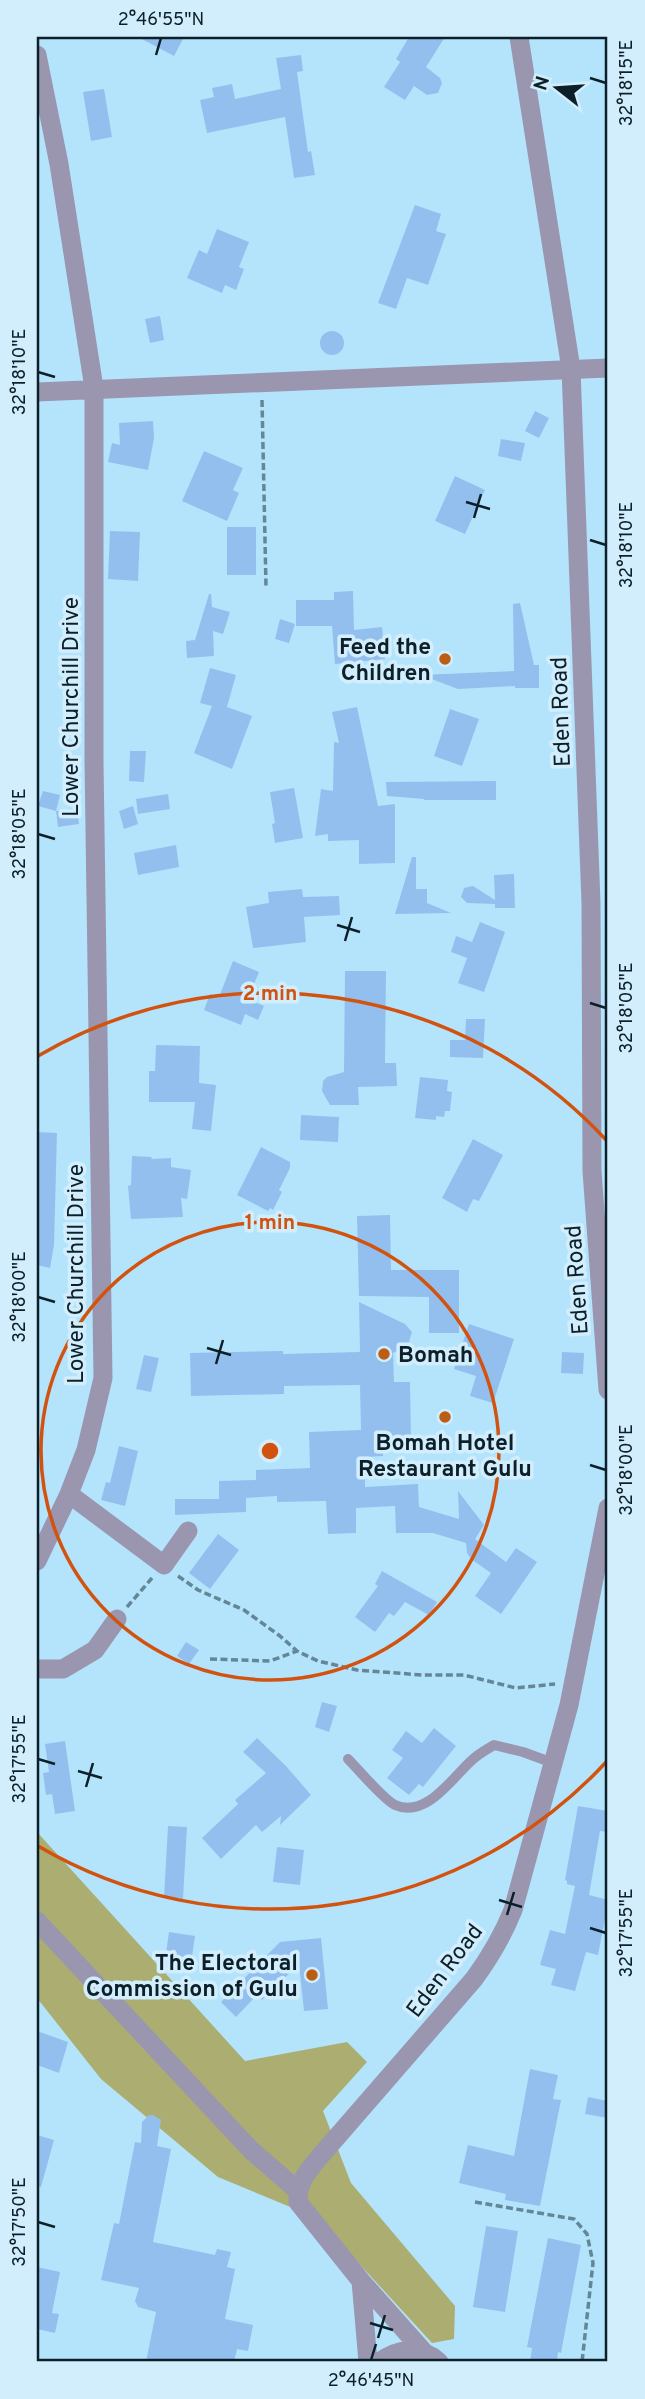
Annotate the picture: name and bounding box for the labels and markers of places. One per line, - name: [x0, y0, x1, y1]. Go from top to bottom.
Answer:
- place label: Feed the Children: [339, 634, 431, 689]
- marker: Feed the Children: [437, 651, 453, 667]
- place label: Bomah: [398, 1342, 473, 1371]
- marker: Bomah: [376, 1346, 392, 1362]
- marker: Bomah Hotel Restaurant Gulu: [437, 1409, 453, 1425]
- place label: Bomah Hotel Restaurant Gulu: [358, 1430, 532, 1485]
- centre of rings: [258, 1439, 282, 1463]
- place label: The Electoral Commission of Gulu: [86, 1950, 298, 2005]
- marker: The Electoral Commission of Gulu: [304, 1967, 320, 1983]

